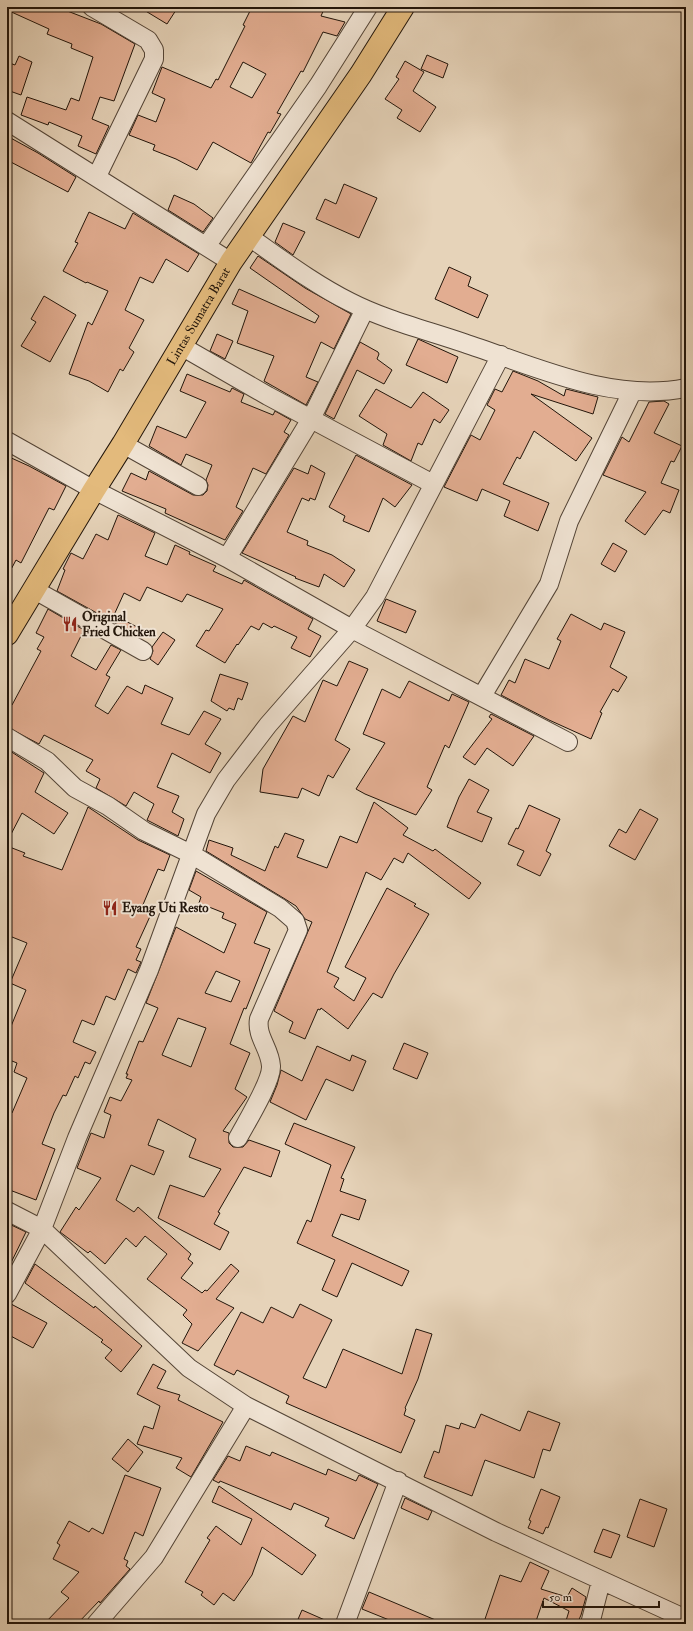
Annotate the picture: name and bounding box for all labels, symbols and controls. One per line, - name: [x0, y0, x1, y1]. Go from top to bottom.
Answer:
- street label: Lintas Sumatra Barat: [163, 265, 234, 368]
- place label: Original Fried Chicken: [82, 609, 156, 640]
- restaurant icon: Original Fried Chicken: [61, 615, 79, 633]
- restaurant icon: Eyang Uti Resto: [101, 899, 119, 917]
- place label: Eyang Uti Resto: [122, 900, 209, 917]
- scale bar: [543, 1583, 659, 1609]
- text: 50 m: [549, 1590, 573, 1605]

